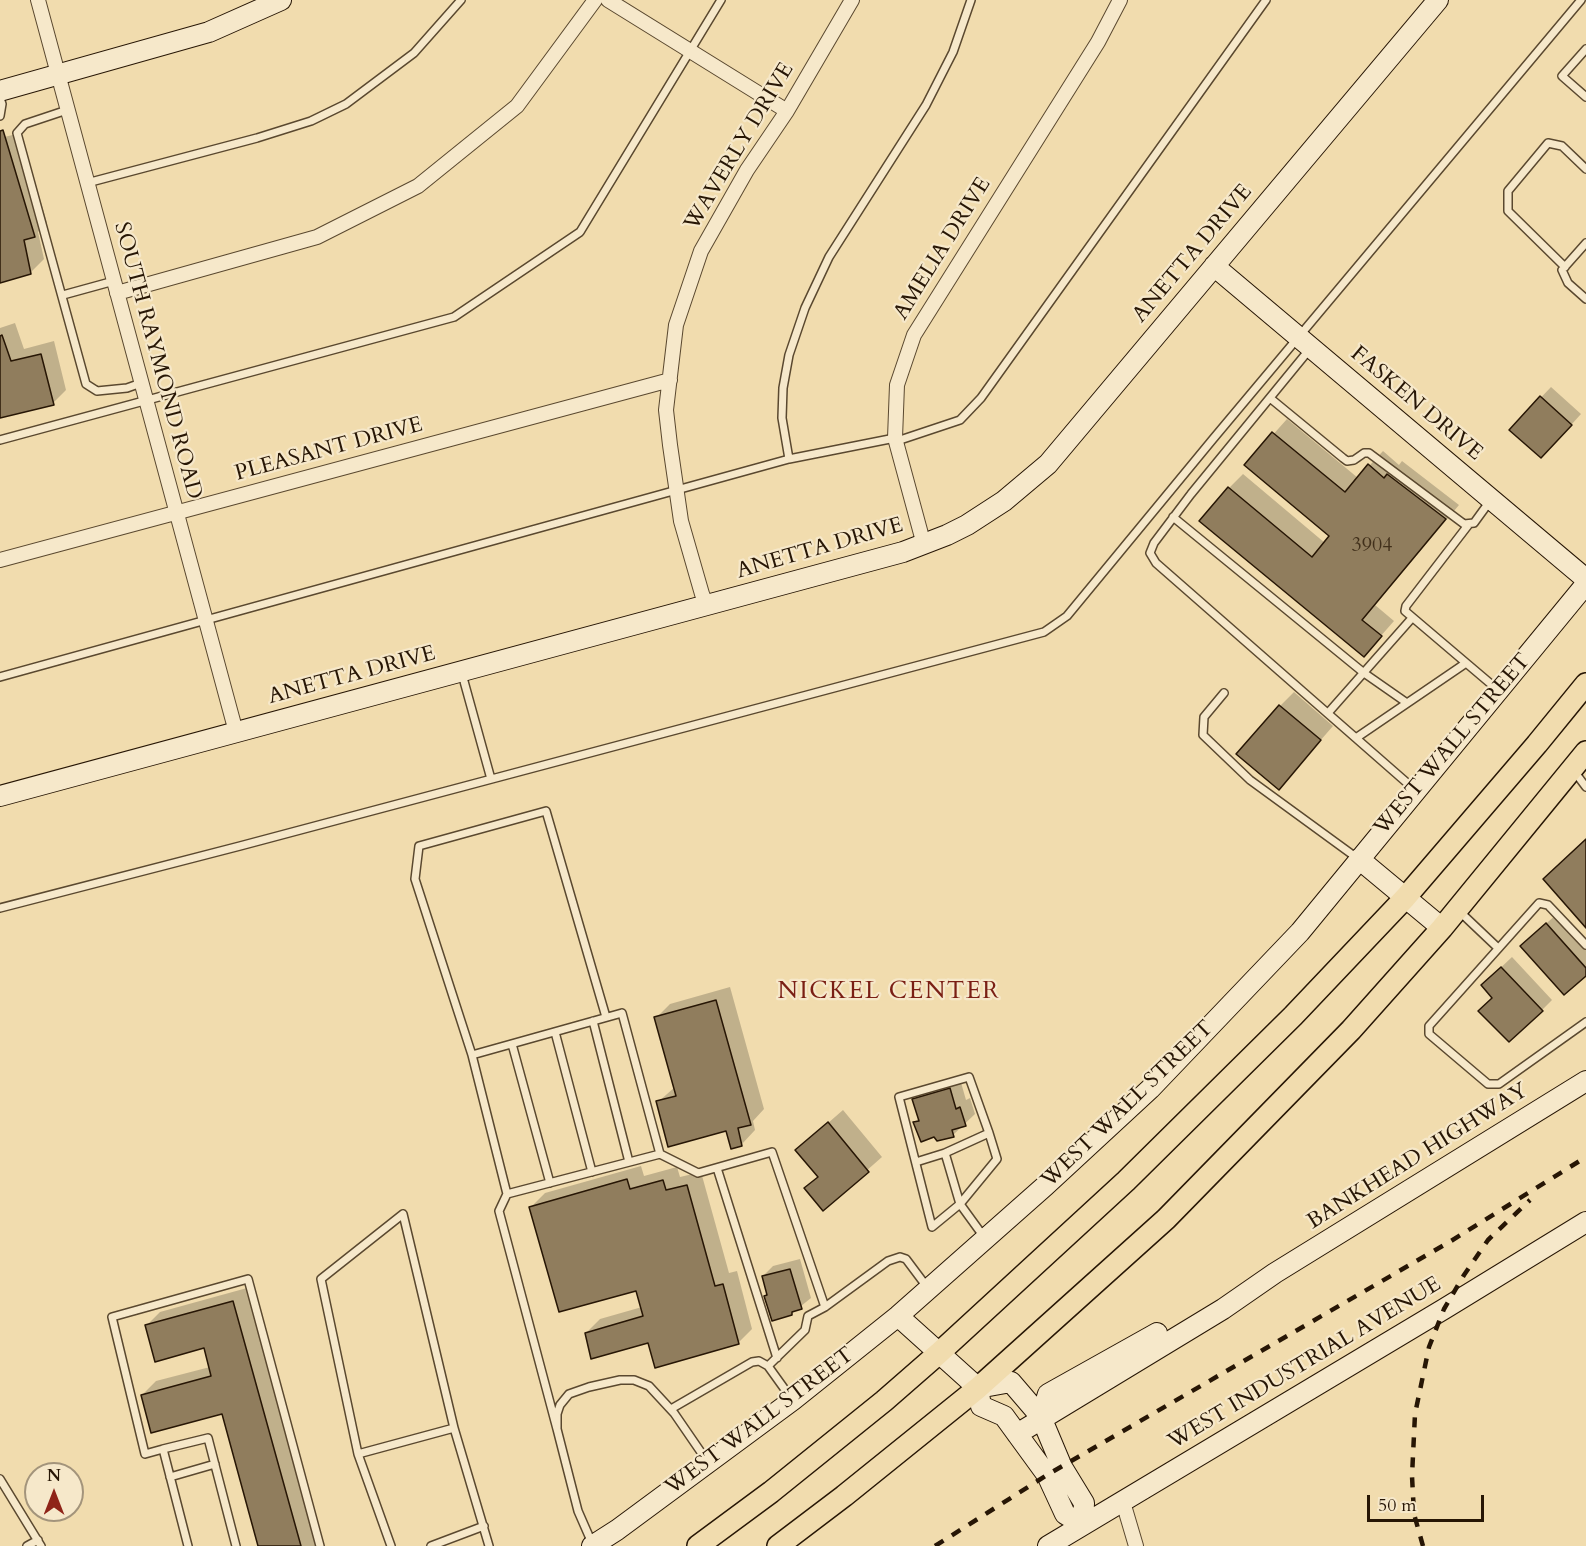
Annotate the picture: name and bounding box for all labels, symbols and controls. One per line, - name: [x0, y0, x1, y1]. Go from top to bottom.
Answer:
- street label: WAVERLY DRIVE: [680, 58, 800, 236]
- street label: AMELIA DRIVE: [889, 173, 997, 325]
- street label: ANETTA DRIVE: [1128, 180, 1258, 328]
- street label: SOUTH RAYMOND ROAD: [107, 220, 207, 502]
- street label: FASKEN DRIVE: [1345, 341, 1487, 467]
- street label: PLEASANT DRIVE: [232, 412, 426, 488]
- street label: ANETTA DRIVE: [734, 513, 906, 585]
- house number: 3904: [1352, 534, 1392, 558]
- street label: ANETTA DRIVE: [265, 641, 439, 711]
- street label: WEST WALL STREET: [1369, 649, 1537, 841]
- district label: NICKEL CENTER: [778, 978, 1000, 1006]
- street label: WEST WALL STREET: [1036, 1016, 1220, 1194]
- street label: BANKHEAD HIGHWAY: [1303, 1078, 1533, 1236]
- street label: WEST INDUSTRIAL AVENUE: [1164, 1272, 1446, 1456]
- street label: WEST WALL STREET: [661, 1343, 859, 1501]
- north arrow: [24, 1462, 84, 1522]
- text: N: [47, 1465, 61, 1487]
- scale bar: [1370, 1483, 1487, 1521]
- text: 50 m: [1378, 1493, 1417, 1518]

